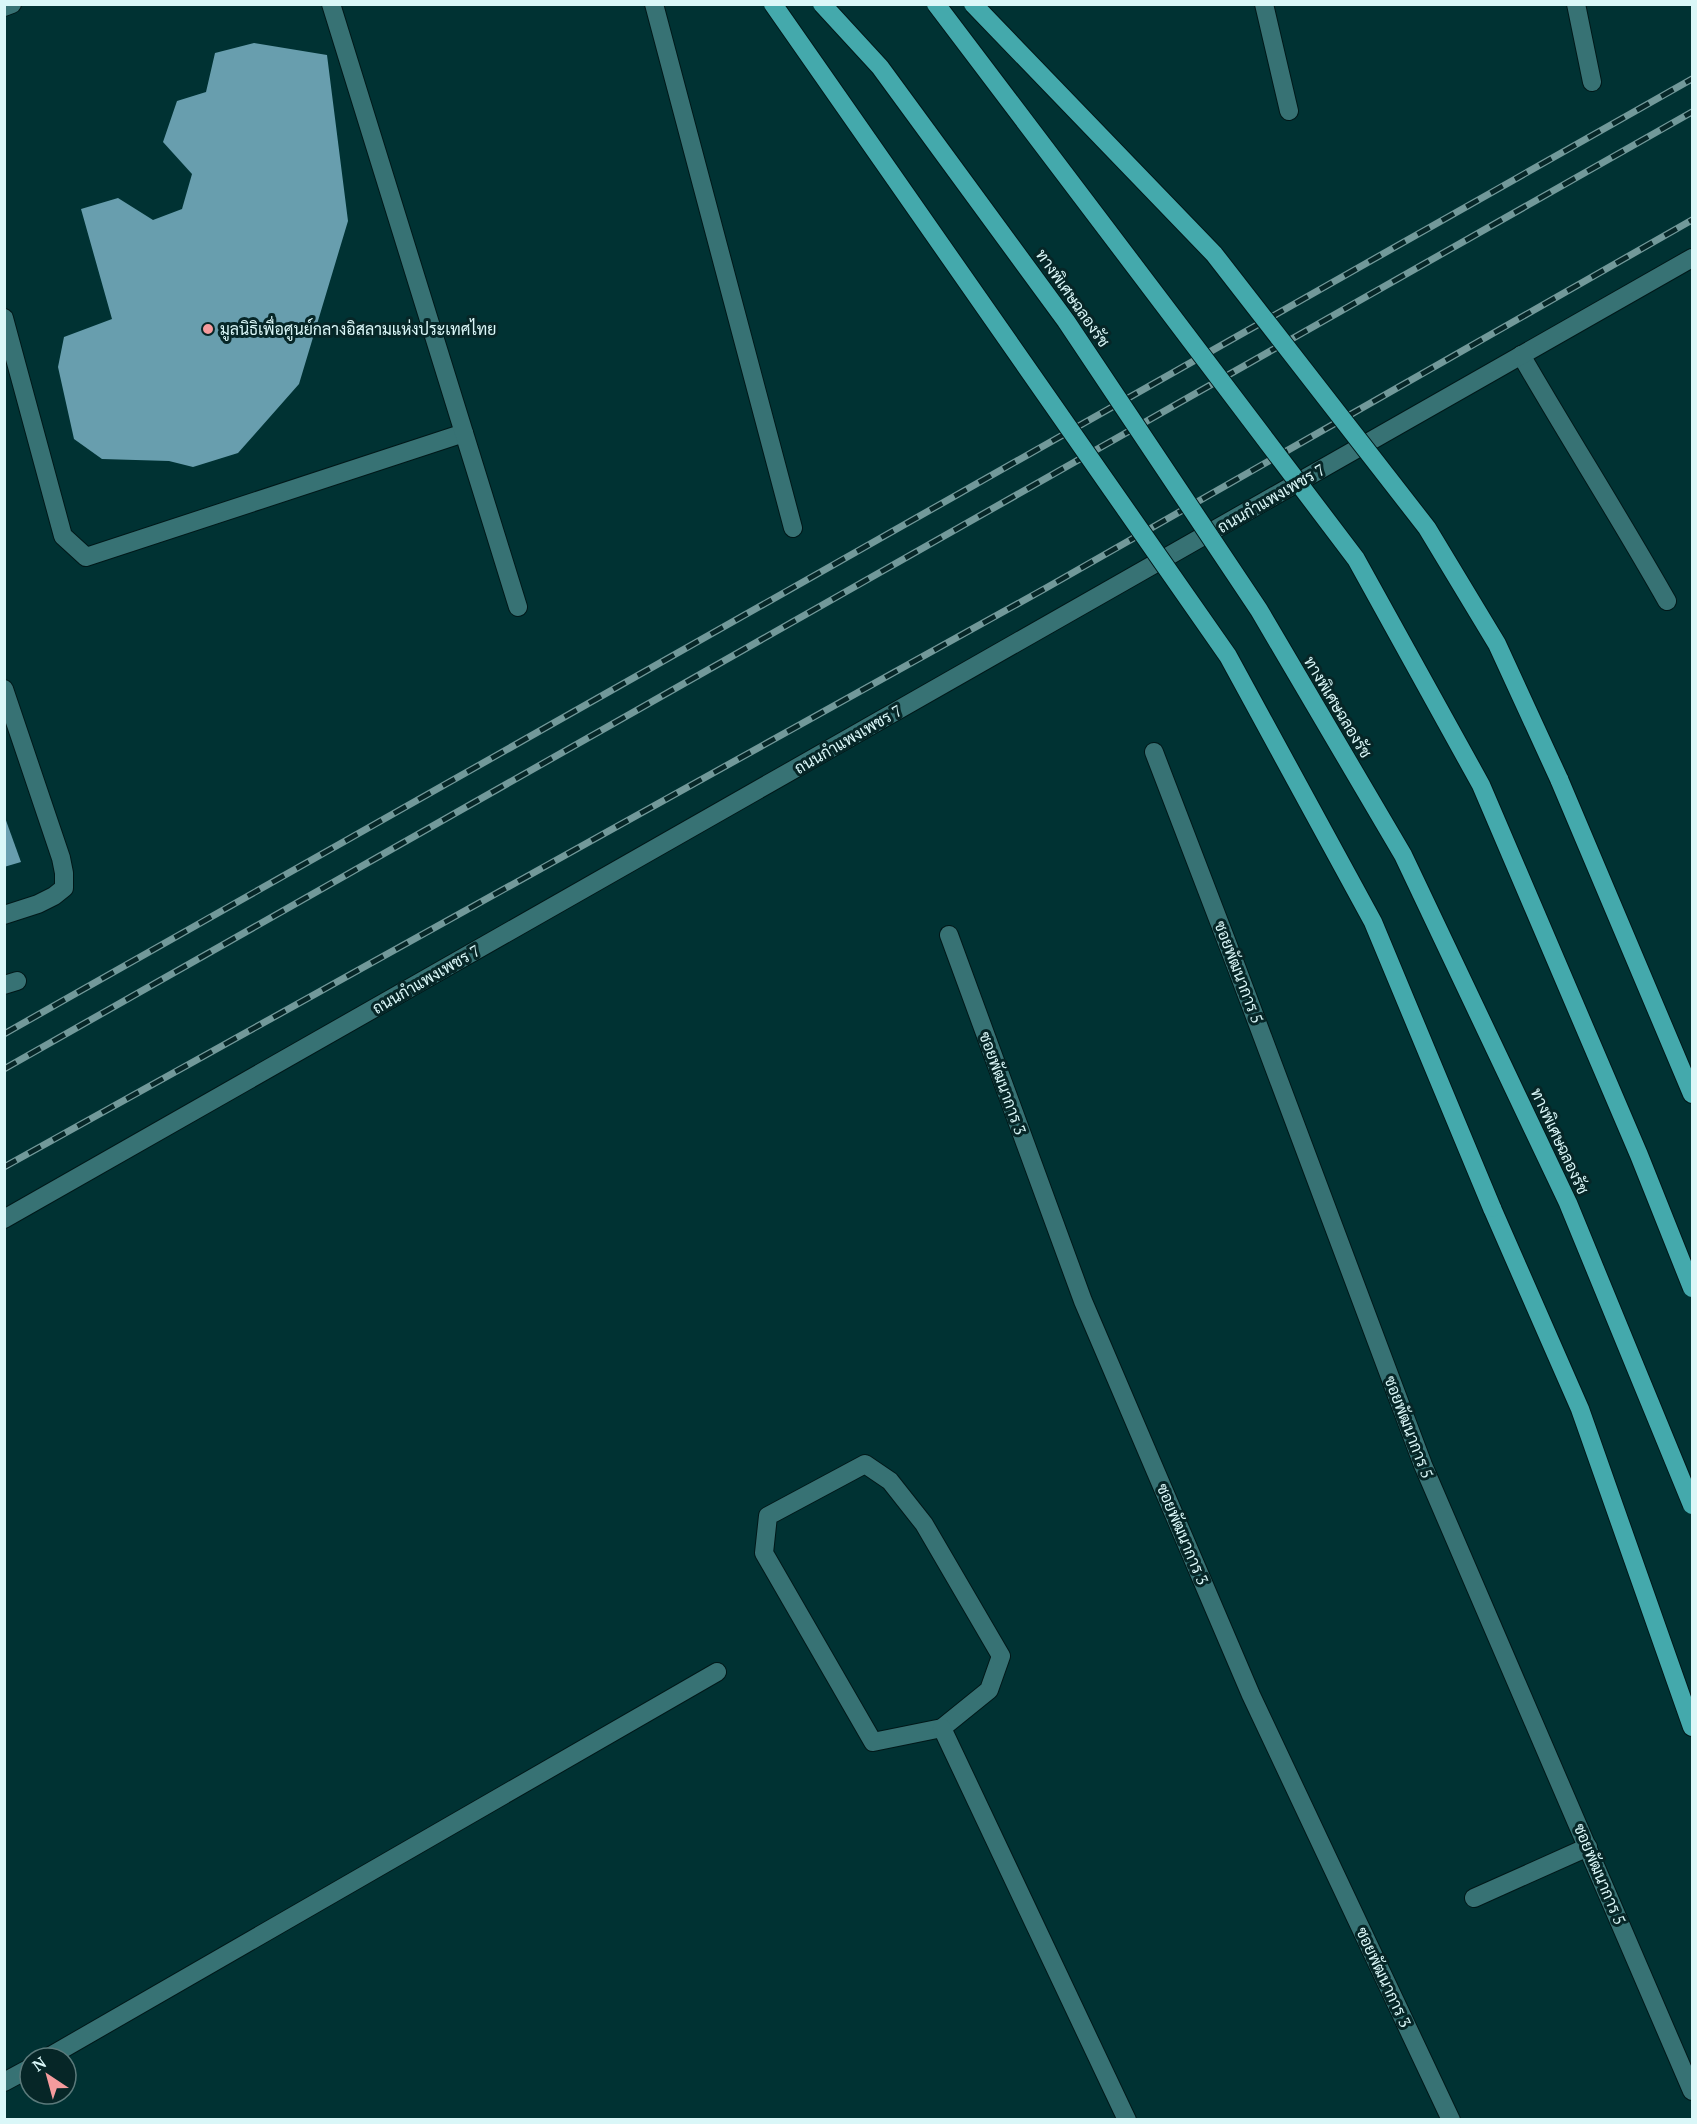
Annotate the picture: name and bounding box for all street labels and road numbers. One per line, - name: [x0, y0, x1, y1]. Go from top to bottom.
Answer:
- street label: ทางพิเศษฉลองรัช: [1031, 245, 1115, 351]
- street label: ถนนกำแพงเพชร 7: [1213, 458, 1329, 538]
- street label: ทางพิเศษฉลองรัช: [1299, 652, 1377, 762]
- street label: ถนนกำแพงเพชร 7: [790, 699, 906, 779]
- street label: ซอยพัฒนาการ 5: [1209, 917, 1269, 1027]
- street label: ถนนกำแพงเพชร 7: [368, 939, 484, 1019]
- street label: ซอยพัฒนาการ 3: [974, 1028, 1032, 1138]
- street label: ทางพิเศษฉลองรัช: [1526, 1084, 1594, 1198]
- street label: ซอยพัฒนาการ 5: [1379, 1372, 1439, 1482]
- street label: ซอยพัฒนาการ 3: [1152, 1480, 1214, 1588]
- street label: ซอยพัฒนาการ 5: [1569, 1820, 1631, 1928]
- street label: ซอยพัฒนาการ 3: [1351, 1923, 1417, 2031]

